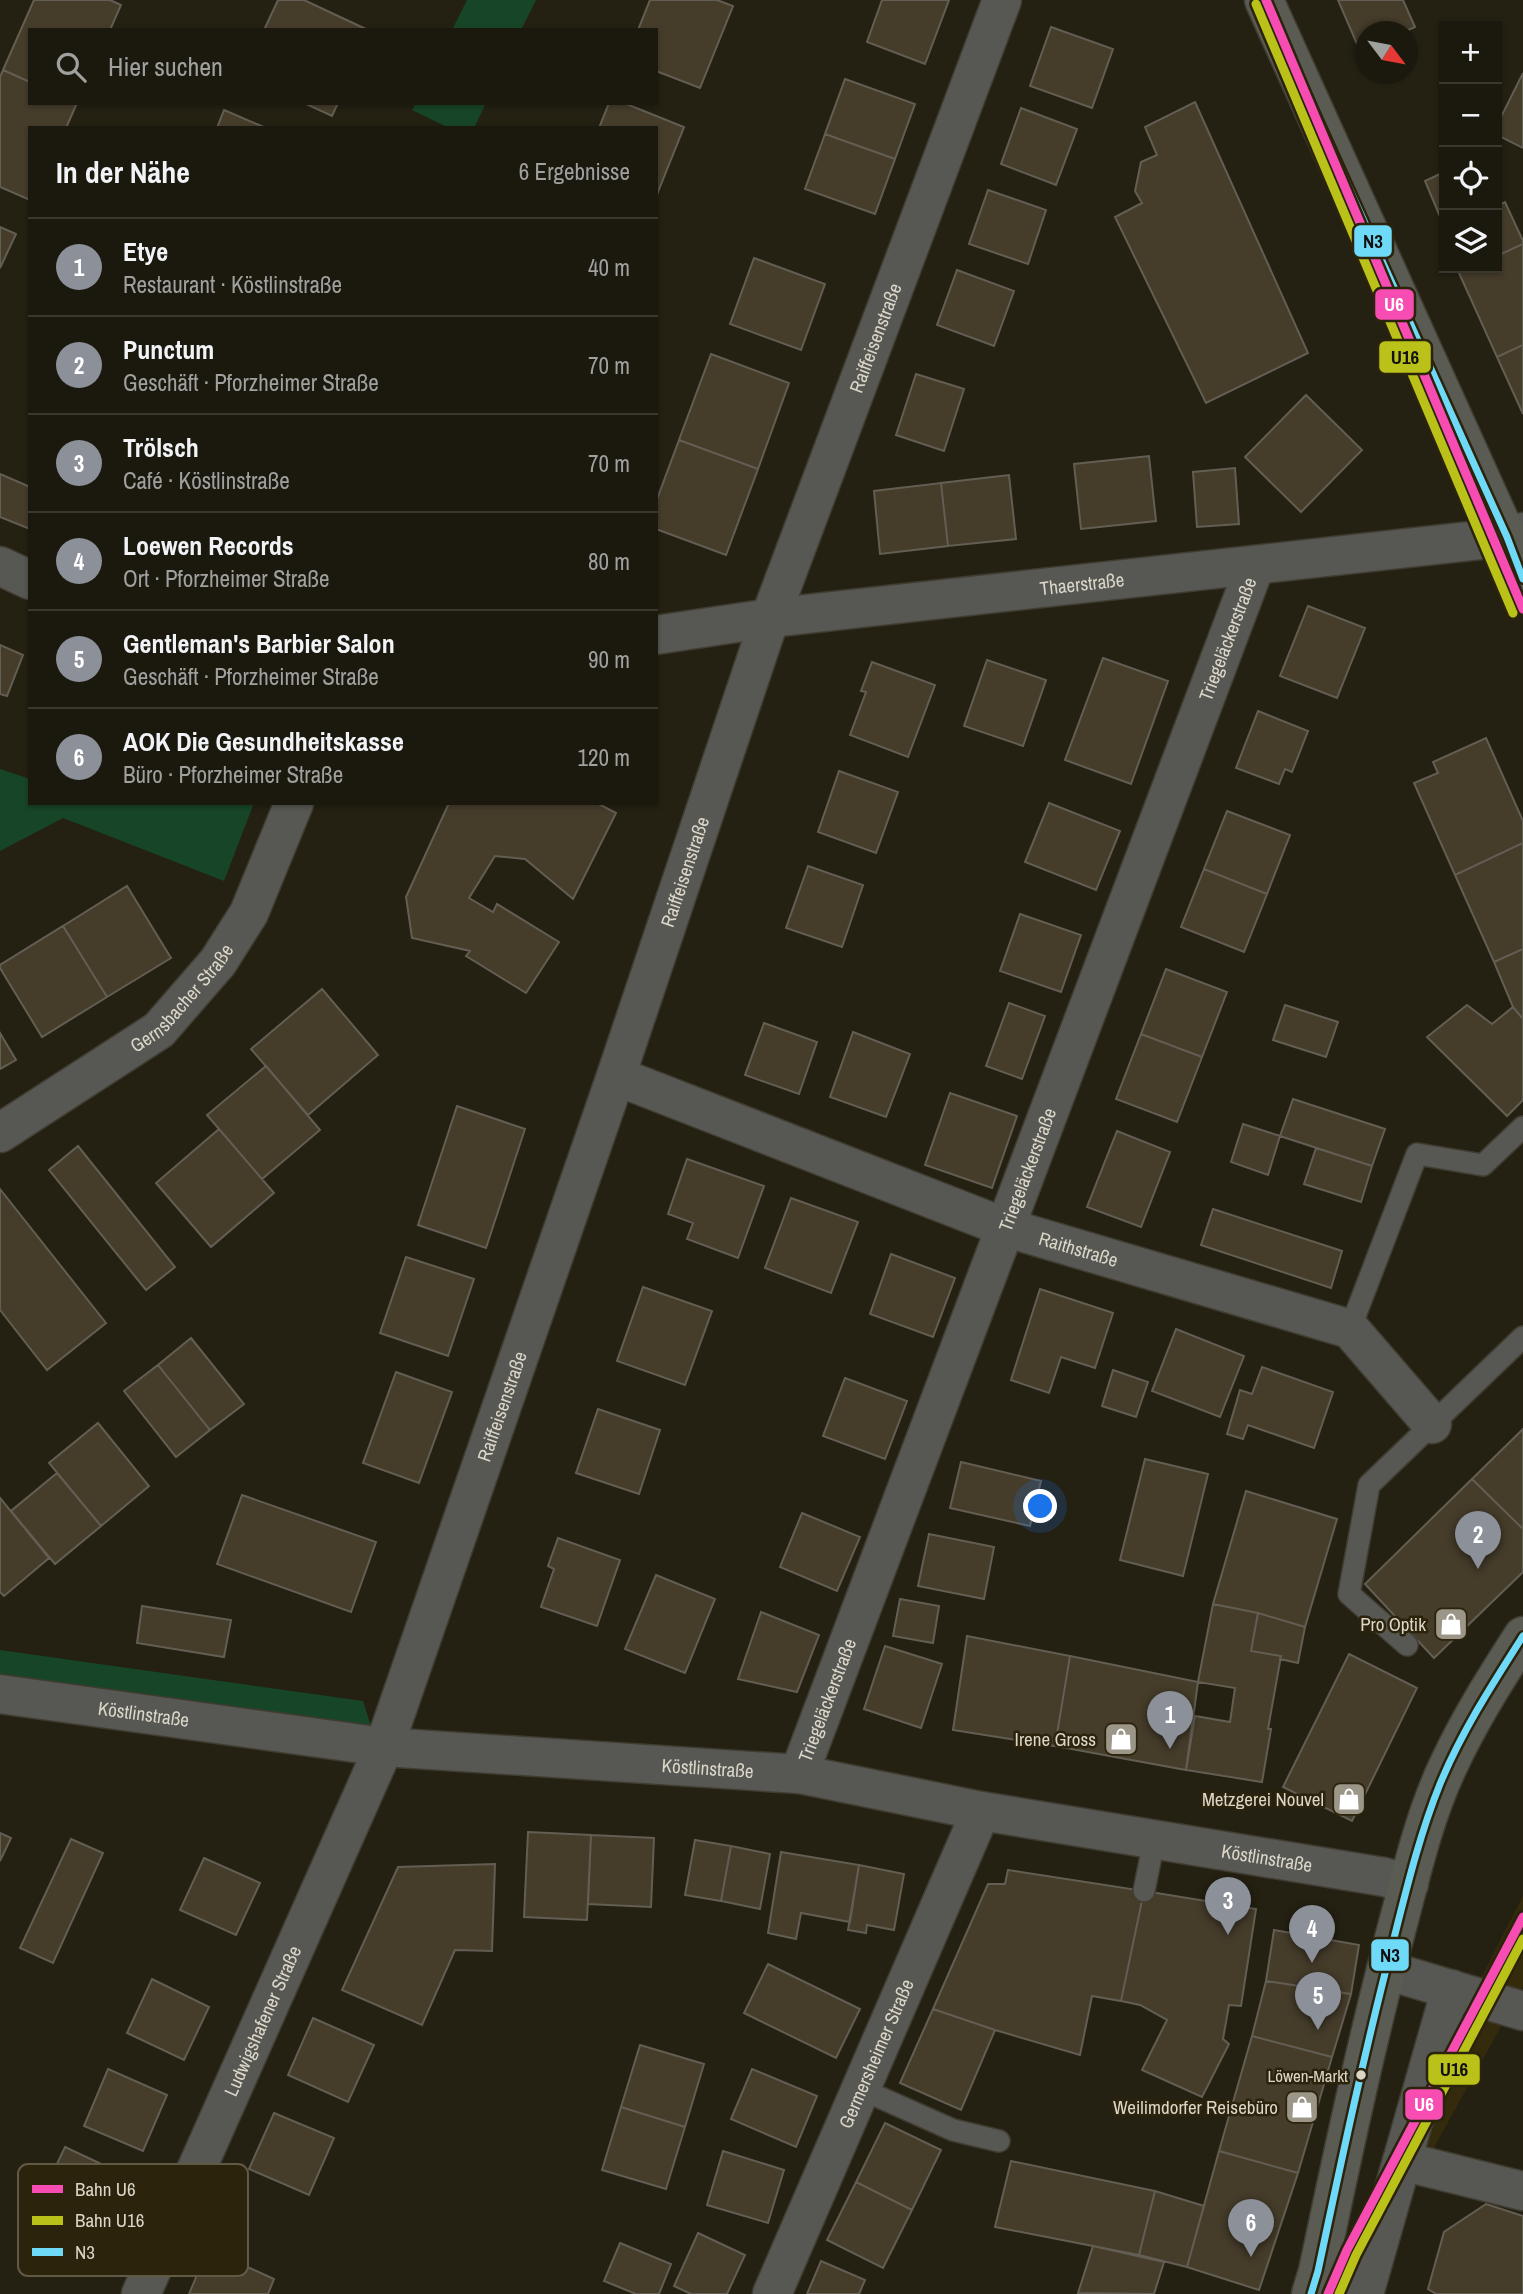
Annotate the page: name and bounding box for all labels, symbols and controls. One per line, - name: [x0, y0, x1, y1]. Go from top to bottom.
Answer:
- north arrow: [1355, 21, 1418, 84]
- map controls: [1439, 21, 1502, 273]
- button: +: [1439, 21, 1502, 84]
- search box: [28, 28, 658, 105]
- icon: search: [52, 48, 90, 86]
- text: Hier suchen: [108, 49, 223, 84]
- button: −: [1439, 84, 1502, 147]
- button: locate: [1439, 147, 1502, 210]
- text: In der Nähe: [56, 152, 190, 192]
- text: 6 Ergebnisse: [519, 156, 630, 187]
- button: layers: [1439, 210, 1502, 273]
- line badge: N3: [1353, 224, 1393, 258]
- text: N3: [1363, 228, 1383, 254]
- text: Etye: [123, 234, 168, 269]
- text: 1: [74, 252, 84, 283]
- text: 40 m: [588, 252, 630, 283]
- text: Restaurant · Köstlinstraße: [123, 269, 342, 300]
- street label: Raiffeisenstraße: [843, 279, 908, 396]
- line badge: U6: [1374, 288, 1415, 321]
- text: U6: [1384, 291, 1404, 317]
- text: Punctum: [123, 332, 214, 367]
- line badge: U16: [1378, 340, 1432, 374]
- text: U16: [1391, 344, 1420, 370]
- text: 2: [74, 350, 84, 381]
- text: 70 m: [588, 350, 630, 381]
- text: Geschäft · Pforzheimer Straße: [123, 367, 379, 398]
- text: Trölsch: [123, 430, 199, 465]
- text: 3: [74, 448, 84, 479]
- text: 70 m: [588, 448, 630, 479]
- text: Café · Köstlinstraße: [123, 465, 290, 496]
- text: Loewen Records: [123, 528, 294, 563]
- text: 4: [74, 546, 84, 577]
- text: 80 m: [588, 546, 630, 577]
- text: Ort · Pforzheimer Straße: [123, 563, 330, 594]
- street label: Thaerstraße: [1038, 566, 1125, 601]
- street label: Triegeläckerstraße: [1192, 574, 1263, 705]
- text: Gentleman's Barbier Salon: [123, 626, 395, 661]
- text: 5: [74, 644, 84, 675]
- text: 90 m: [588, 644, 630, 675]
- text: Geschäft · Pforzheimer Straße: [123, 661, 379, 692]
- text: AOK Die Gesundheitskasse: [123, 724, 404, 759]
- text: 6: [74, 742, 84, 773]
- text: 120 m: [578, 742, 630, 773]
- text: Büro · Pforzheimer Straße: [123, 759, 343, 790]
- street label: Raiffeisenstraße: [654, 813, 715, 930]
- street label: Gernsbacher Straße: [125, 939, 239, 1058]
- street label: Triegeläckerstraße: [992, 1104, 1062, 1235]
- street label: Raithstraße: [1036, 1225, 1121, 1273]
- street label: Raiffeisenstraße: [471, 1348, 533, 1465]
- your location: [1023, 1489, 1057, 1523]
- pin: 2: [1455, 1511, 1501, 1569]
- shop icon: Pro Optik: [1432, 1605, 1470, 1643]
- place label: Pro Optik: [1360, 1611, 1426, 1637]
- street label: Triegeläckerstraße: [792, 1635, 862, 1766]
- pin: 1: [1147, 1691, 1193, 1749]
- street label: Köstlinstraße: [96, 1695, 191, 1733]
- shop icon: Irene Gross: [1102, 1720, 1140, 1758]
- place label: Irene Gross: [1015, 1726, 1096, 1752]
- street label: Köstlinstraße: [661, 1752, 754, 1784]
- shop icon: Metzgerei Nouvel: [1330, 1780, 1368, 1818]
- place label: Metzgerei Nouvel: [1202, 1786, 1324, 1812]
- street label: Köstlinstraße: [1220, 1838, 1314, 1878]
- pin: 3: [1205, 1877, 1251, 1935]
- pin: 4: [1289, 1905, 1335, 1963]
- line badge: N3: [1370, 1938, 1410, 1972]
- street label: Ludwigshafener Straße: [218, 1941, 307, 2100]
- text: N3: [1380, 1942, 1400, 1968]
- pin: 5: [1295, 1972, 1341, 2030]
- street label: Germersheimer Straße: [832, 1975, 920, 2132]
- line badge: U16: [1427, 2053, 1481, 2086]
- text: U16: [1440, 2056, 1469, 2082]
- place label: Löwen-Markt: [1267, 2064, 1348, 2087]
- marker: Löwen-Markt: [1354, 2068, 1368, 2082]
- shop icon: Weilimdorfer Reisebüro: [1283, 2088, 1321, 2126]
- line badge: U6: [1404, 2088, 1444, 2121]
- text: U6: [1414, 2091, 1434, 2117]
- place label: Weilimdorfer Reisebüro: [1113, 2094, 1278, 2120]
- legend: [18, 2164, 248, 2276]
- text: Bahn U6: [75, 2176, 136, 2202]
- pin: 6: [1228, 2199, 1274, 2257]
- text: Bahn U16: [75, 2207, 144, 2233]
- text: N3: [75, 2239, 95, 2265]

